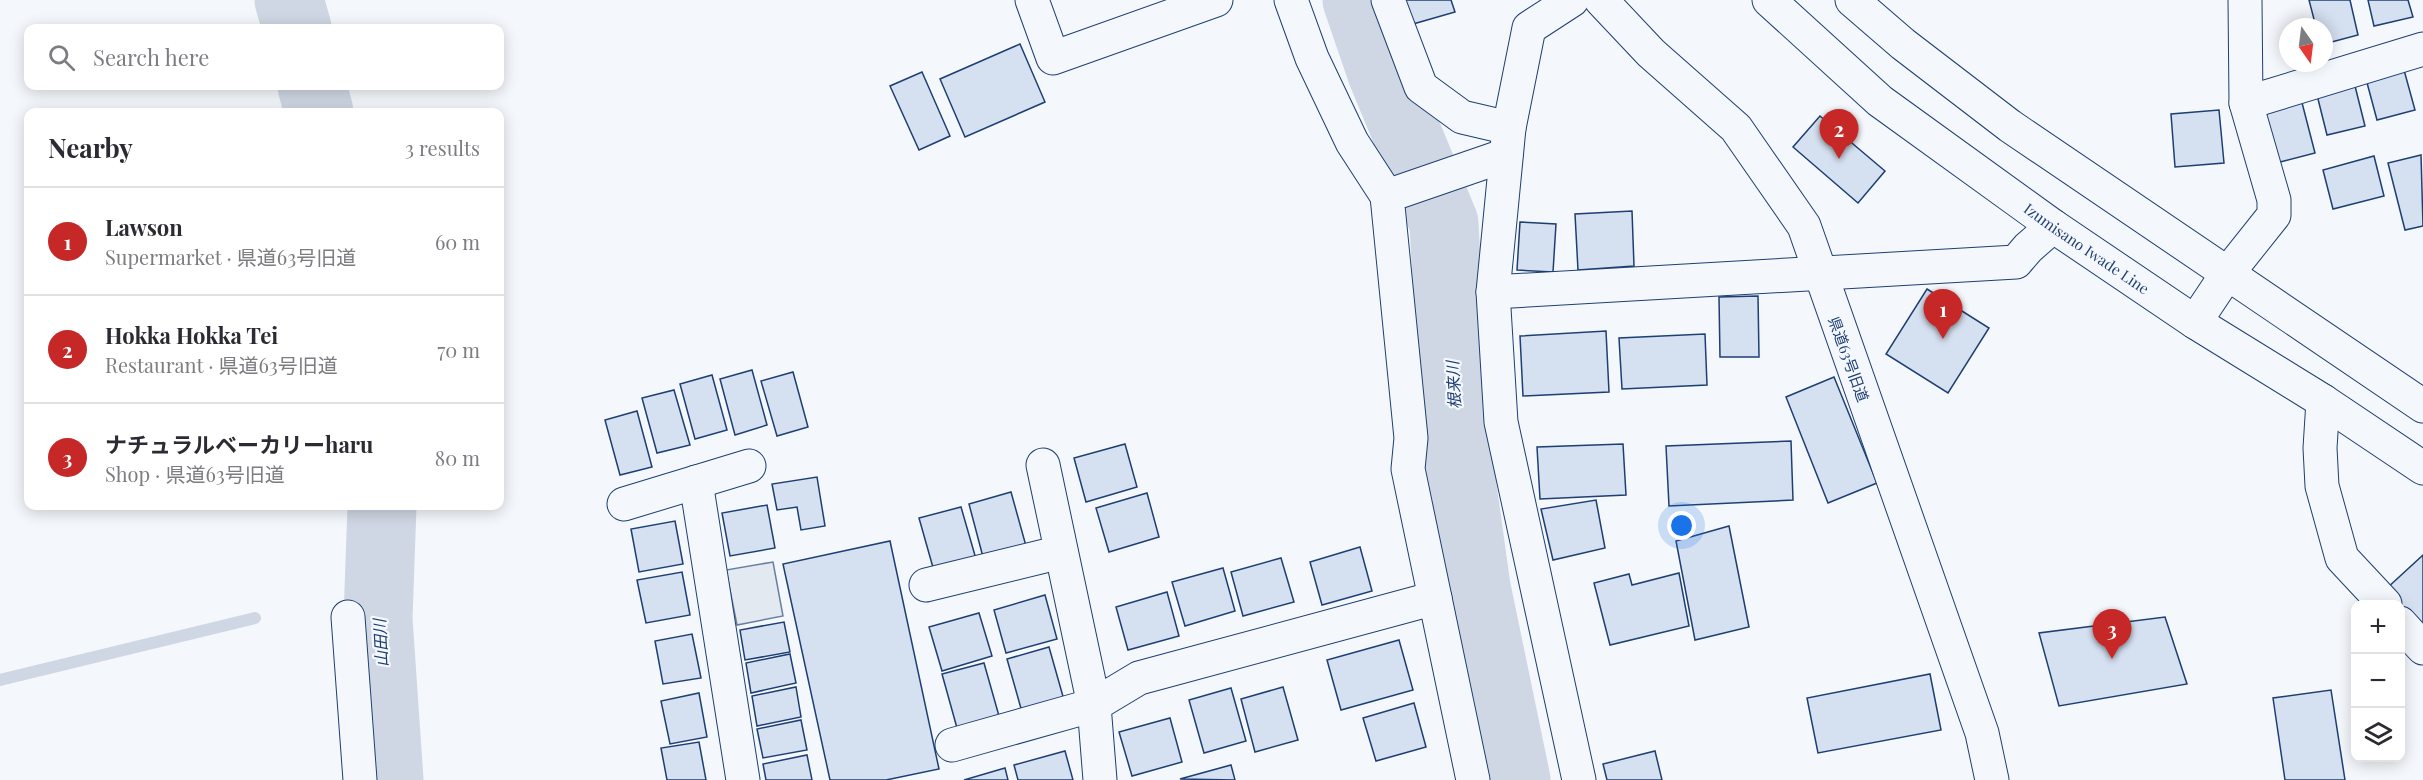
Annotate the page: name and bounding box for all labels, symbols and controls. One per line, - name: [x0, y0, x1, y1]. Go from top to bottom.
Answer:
- north arrow: [2279, 18, 2333, 72]
- search box: [24, 24, 504, 90]
- icon: search: [45, 41, 78, 74]
- text: Search here: [93, 42, 209, 72]
- pin: 2: [1820, 110, 1858, 159]
- text: Nearby: [48, 130, 133, 165]
- text: 3 results: [405, 134, 480, 161]
- street label: Izumisano Iwade Line: [2020, 198, 2153, 298]
- text: Lawson: [105, 212, 183, 242]
- text: 1: [64, 228, 71, 255]
- text: 60 m: [435, 228, 480, 255]
- text: Supermarket · 県道63号旧道: [105, 243, 356, 270]
- pin: 1: [1924, 290, 1962, 339]
- street label: 県道63号旧道: [1824, 314, 1874, 404]
- text: Hokka Hokka Tei: [105, 320, 278, 350]
- text: 2: [62, 336, 73, 363]
- text: 70 m: [437, 336, 480, 363]
- text: Restaurant · 県道63号旧道: [105, 351, 338, 378]
- water label: 根来川: [1441, 358, 1465, 410]
- text: ナチュラルベーカリーharu: [105, 429, 373, 459]
- text: 3: [63, 444, 72, 471]
- text: 80 m: [435, 444, 480, 471]
- text: Shop · 県道63号旧道: [105, 460, 285, 487]
- your location: [1667, 511, 1696, 540]
- map controls: [2351, 600, 2405, 762]
- button: +: [2351, 600, 2405, 654]
- pin: 3: [2092, 610, 2132, 659]
- water label: 山田川: [368, 616, 392, 668]
- button: −: [2351, 654, 2405, 708]
- button: layers: [2351, 708, 2405, 762]

